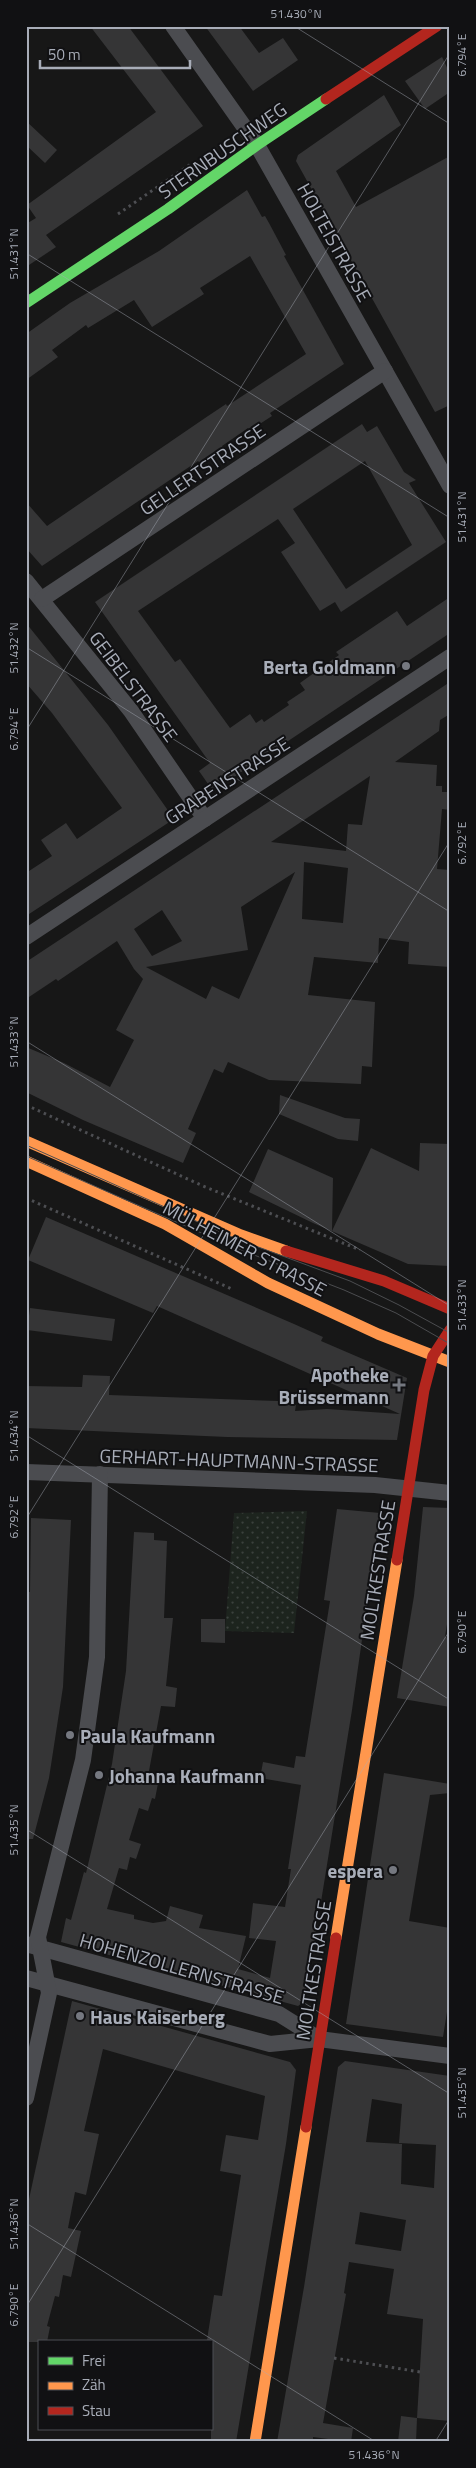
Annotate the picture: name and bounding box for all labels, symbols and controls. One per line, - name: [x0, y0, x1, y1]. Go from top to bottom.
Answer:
- text: 51.430°N: [270, 4, 322, 23]
- text: 6.794°E: [452, 33, 471, 76]
- scale bar: [40, 38, 190, 70]
- text: 50 m: [48, 43, 81, 66]
- street label: STERNBUSCHWEG: [152, 95, 292, 205]
- street label: HOLTEISTRASSE: [290, 177, 380, 307]
- text: 51.431°N: [4, 228, 23, 280]
- street label: GELLERTSTRASSE: [133, 416, 271, 522]
- text: 51.431°N: [452, 491, 471, 543]
- text: 51.432°N: [4, 622, 23, 674]
- street label: GEIBELSTRASSE: [83, 624, 185, 748]
- place label: Berta Goldmann: [263, 652, 396, 681]
- marker: Berta Goldmann: [400, 660, 412, 672]
- text: 6.794°E: [4, 707, 23, 750]
- street label: GRABENSTRASSE: [159, 729, 295, 831]
- text: 6.792°E: [452, 821, 471, 864]
- text: 51.433°N: [4, 1016, 23, 1068]
- street label: MÜLHEIMER STRASSE: [158, 1193, 332, 1303]
- text: 51.433°N: [452, 1279, 471, 1331]
- place label: Apotheke Brüssermann: [278, 1360, 389, 1411]
- marker: Apotheke Brüssermann: [393, 1379, 405, 1391]
- text: 51.434°N: [4, 1410, 23, 1462]
- street label: GERHART-HAUPTMANN-STRASSE: [99, 1441, 379, 1479]
- text: 6.792°E: [4, 1495, 23, 1538]
- street label: MOLTKESTRASSE: [352, 1498, 402, 1642]
- text: 6.790°E: [452, 1610, 471, 1653]
- place label: Paula Kaufmann: [80, 1721, 215, 1750]
- marker: Paula Kaufmann: [64, 1729, 76, 1741]
- place label: Johanna Kaufmann: [109, 1761, 265, 1790]
- marker: Johanna Kaufmann: [93, 1769, 105, 1781]
- text: 51.435°N: [4, 1804, 23, 1856]
- place label: espera: [328, 1856, 383, 1885]
- marker: espera: [387, 1864, 399, 1876]
- street label: MOLTKESTRASSE: [288, 1898, 338, 2042]
- street label: HOHENZOLLERNSTRASSE: [76, 1925, 288, 2011]
- place label: Haus Kaiserberg: [90, 2002, 225, 2031]
- marker: Haus Kaiserberg: [74, 2010, 86, 2022]
- text: 51.435°N: [452, 2067, 471, 2119]
- text: 51.436°N: [4, 2198, 23, 2250]
- text: 6.790°E: [4, 2283, 23, 2326]
- legend: [38, 2340, 212, 2430]
- text: Frei: [82, 2349, 105, 2372]
- text: Zäh: [82, 2373, 106, 2396]
- text: Stau: [82, 2399, 111, 2422]
- text: 51.436°N: [348, 2445, 400, 2464]

